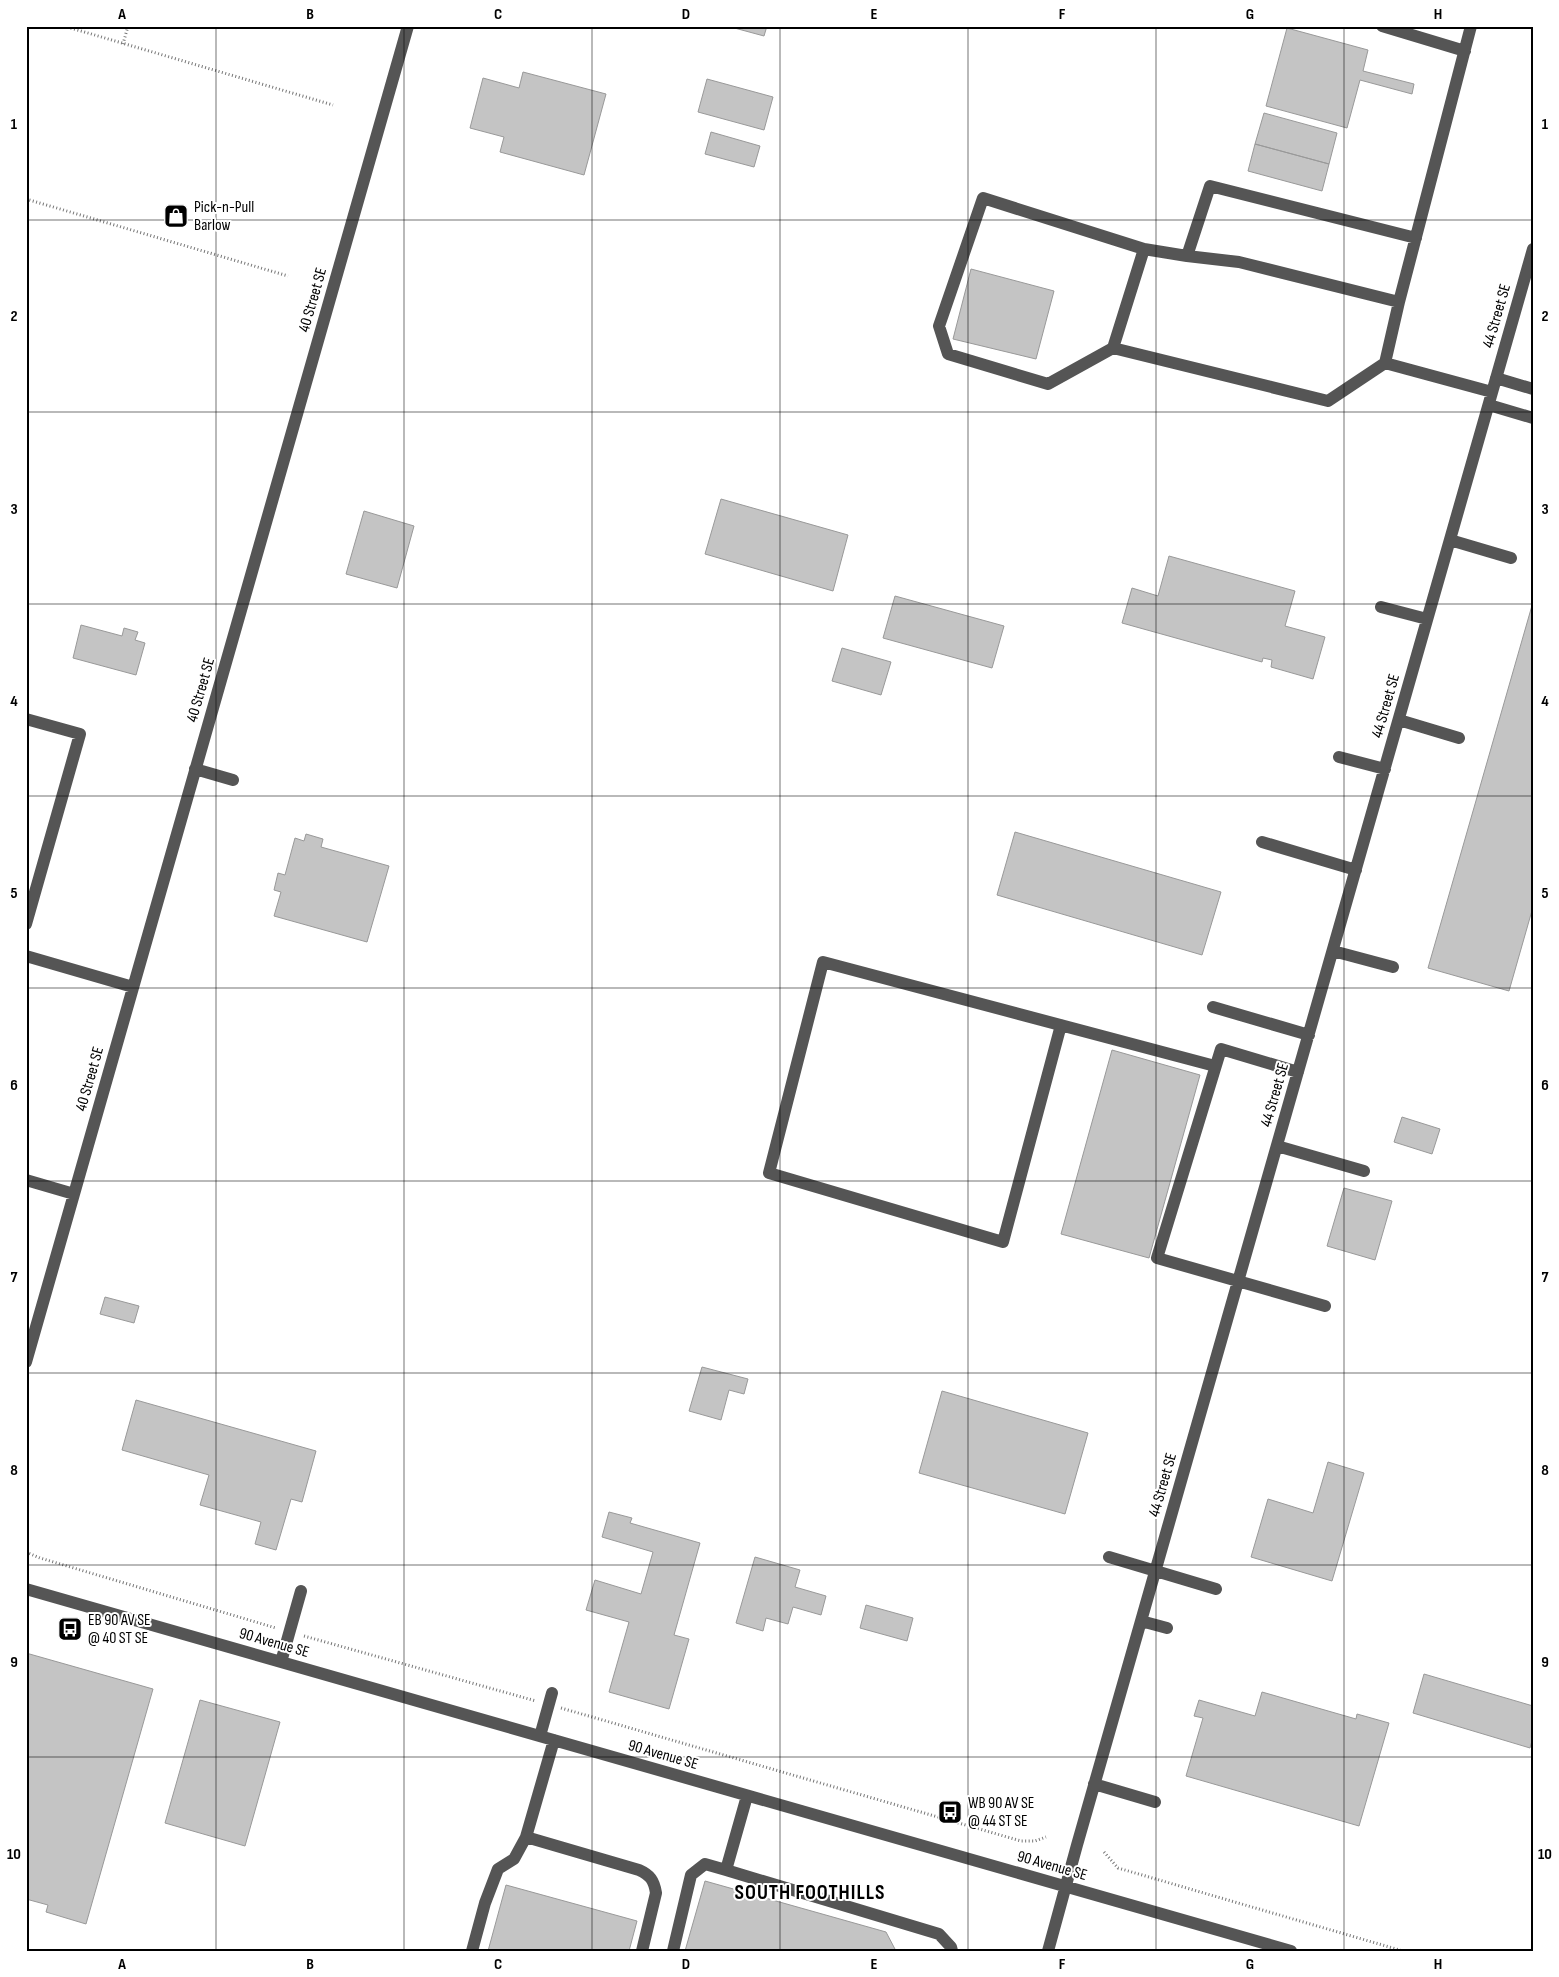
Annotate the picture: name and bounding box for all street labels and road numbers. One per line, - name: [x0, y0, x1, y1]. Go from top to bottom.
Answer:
- street label: 40 Street SE: [295, 266, 331, 334]
- street label: 44 Street SE: [1479, 282, 1515, 350]
- street label: 40 Street SE: [183, 656, 219, 724]
- street label: 44 Street SE: [1368, 672, 1404, 740]
- street label: 40 Street SE: [72, 1045, 108, 1113]
- street label: 44 Street SE: [1257, 1061, 1293, 1129]
- street label: 44 Street SE: [1145, 1451, 1181, 1519]
- street label: 90 Avenue SE: [237, 1624, 311, 1662]
- street label: 90 Avenue SE: [626, 1736, 700, 1774]
- street label: 90 Avenue SE: [1015, 1847, 1089, 1885]

